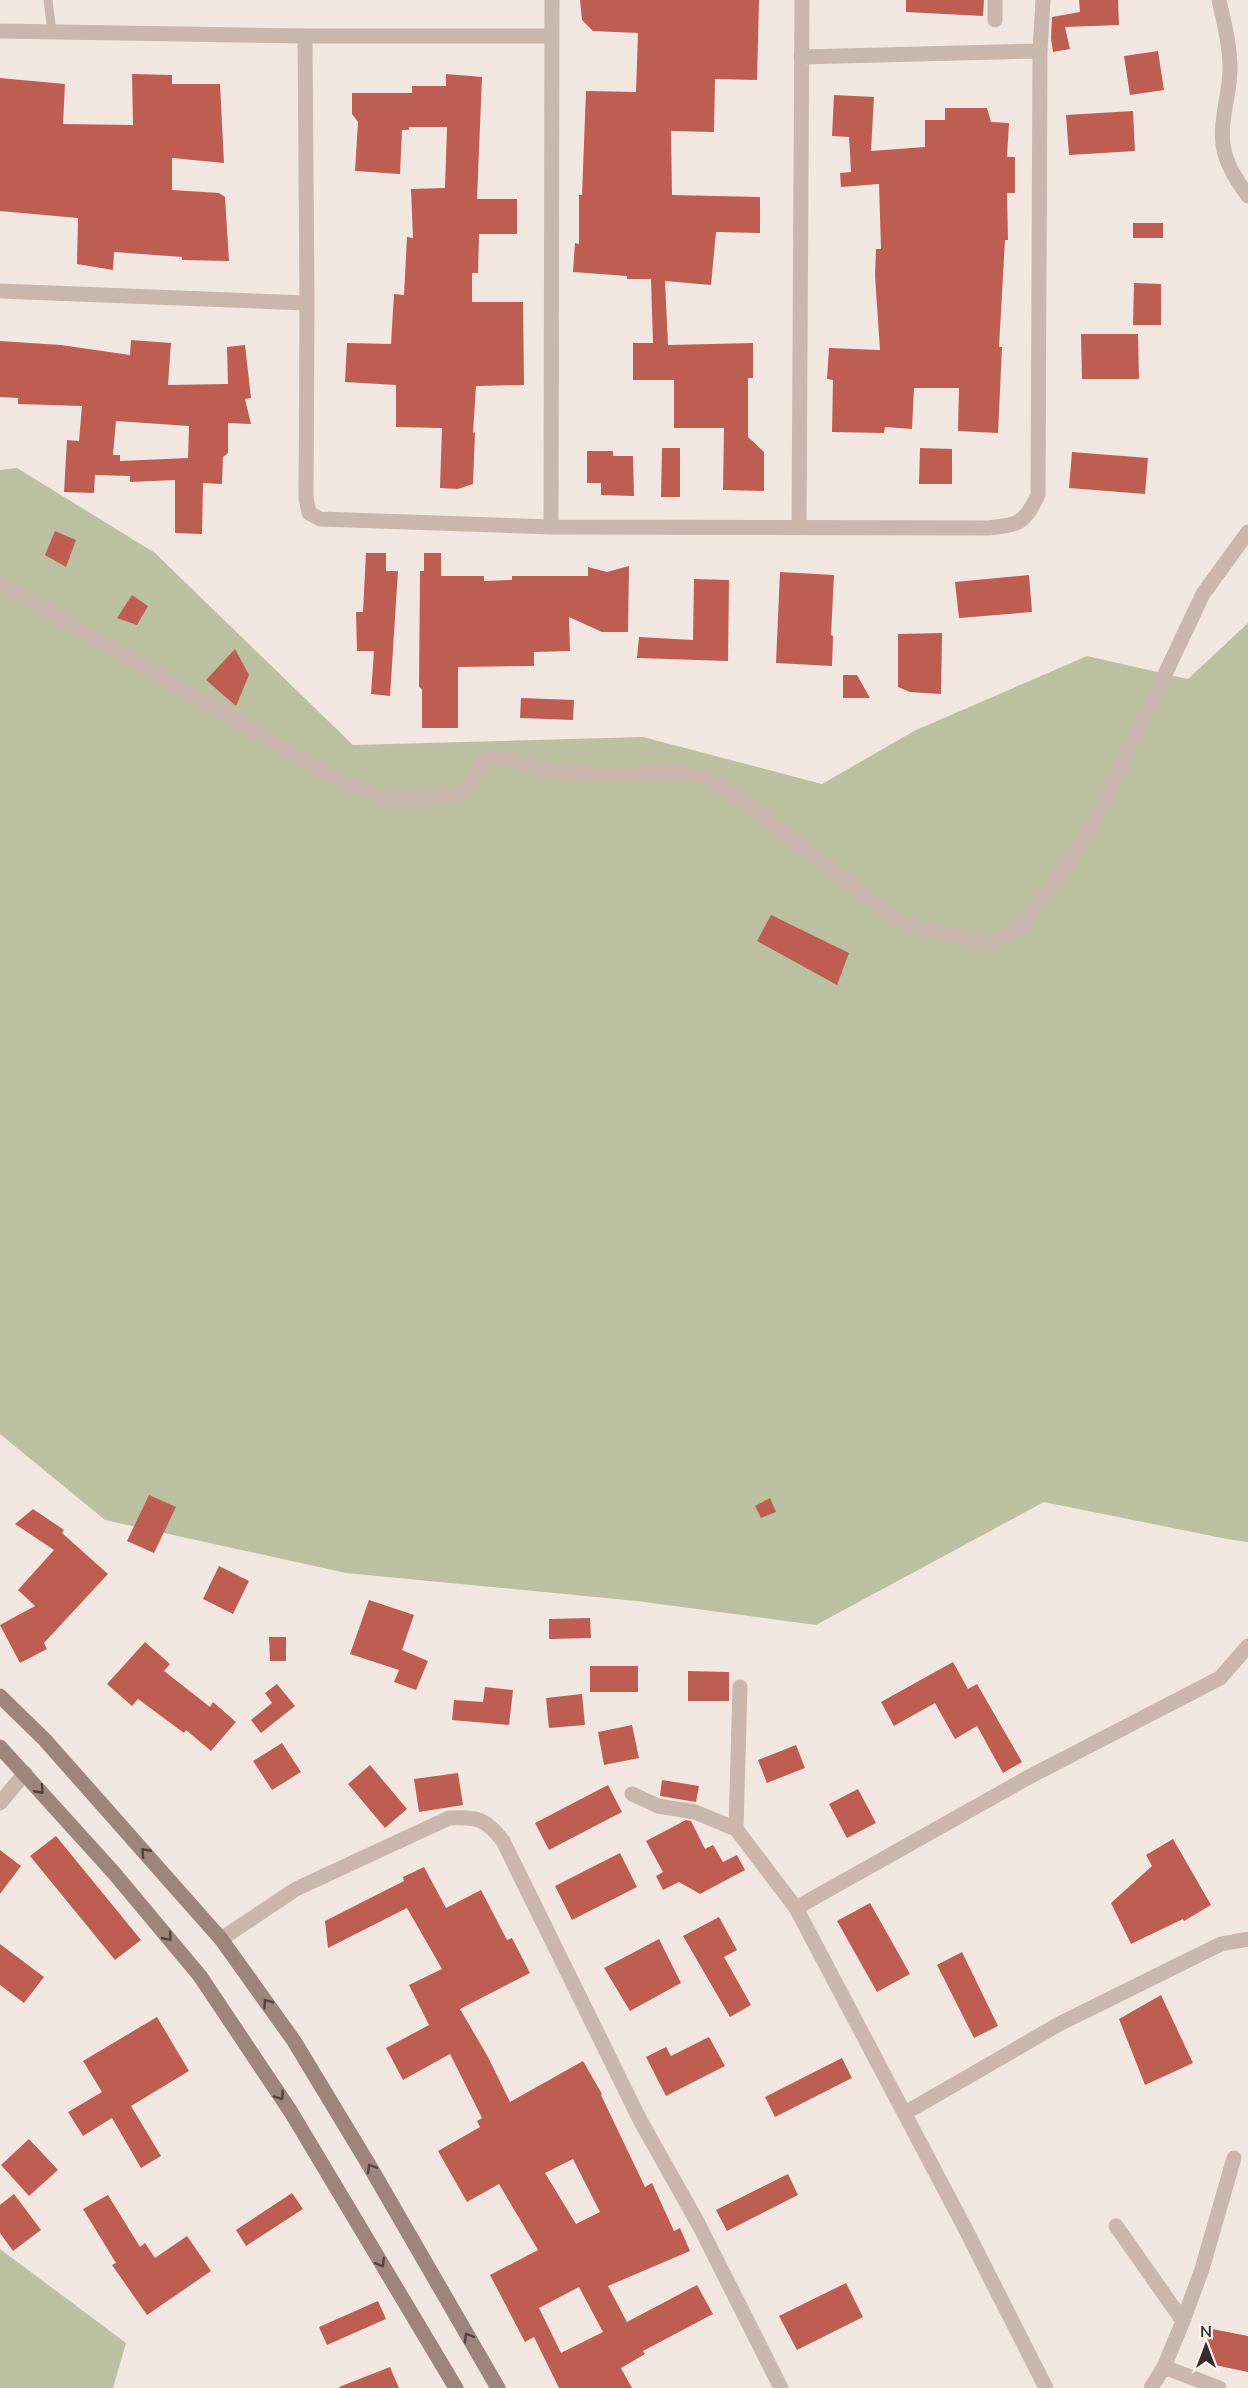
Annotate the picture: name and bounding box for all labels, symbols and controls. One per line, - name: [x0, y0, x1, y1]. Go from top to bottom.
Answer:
- one-way arrow: [33, 1783, 44, 1794]
- one-way arrow: [141, 1848, 152, 1858]
- one-way arrow: [160, 1930, 171, 1941]
- one-way arrow: [263, 1999, 274, 2010]
- one-way arrow: [273, 2090, 285, 2100]
- one-way arrow: [367, 2164, 378, 2174]
- one-way arrow: [374, 2257, 386, 2267]
- north arrow: [1176, 2316, 1236, 2376]
- text: N: [1200, 2321, 1212, 2343]
- one-way arrow: [464, 2333, 476, 2343]

